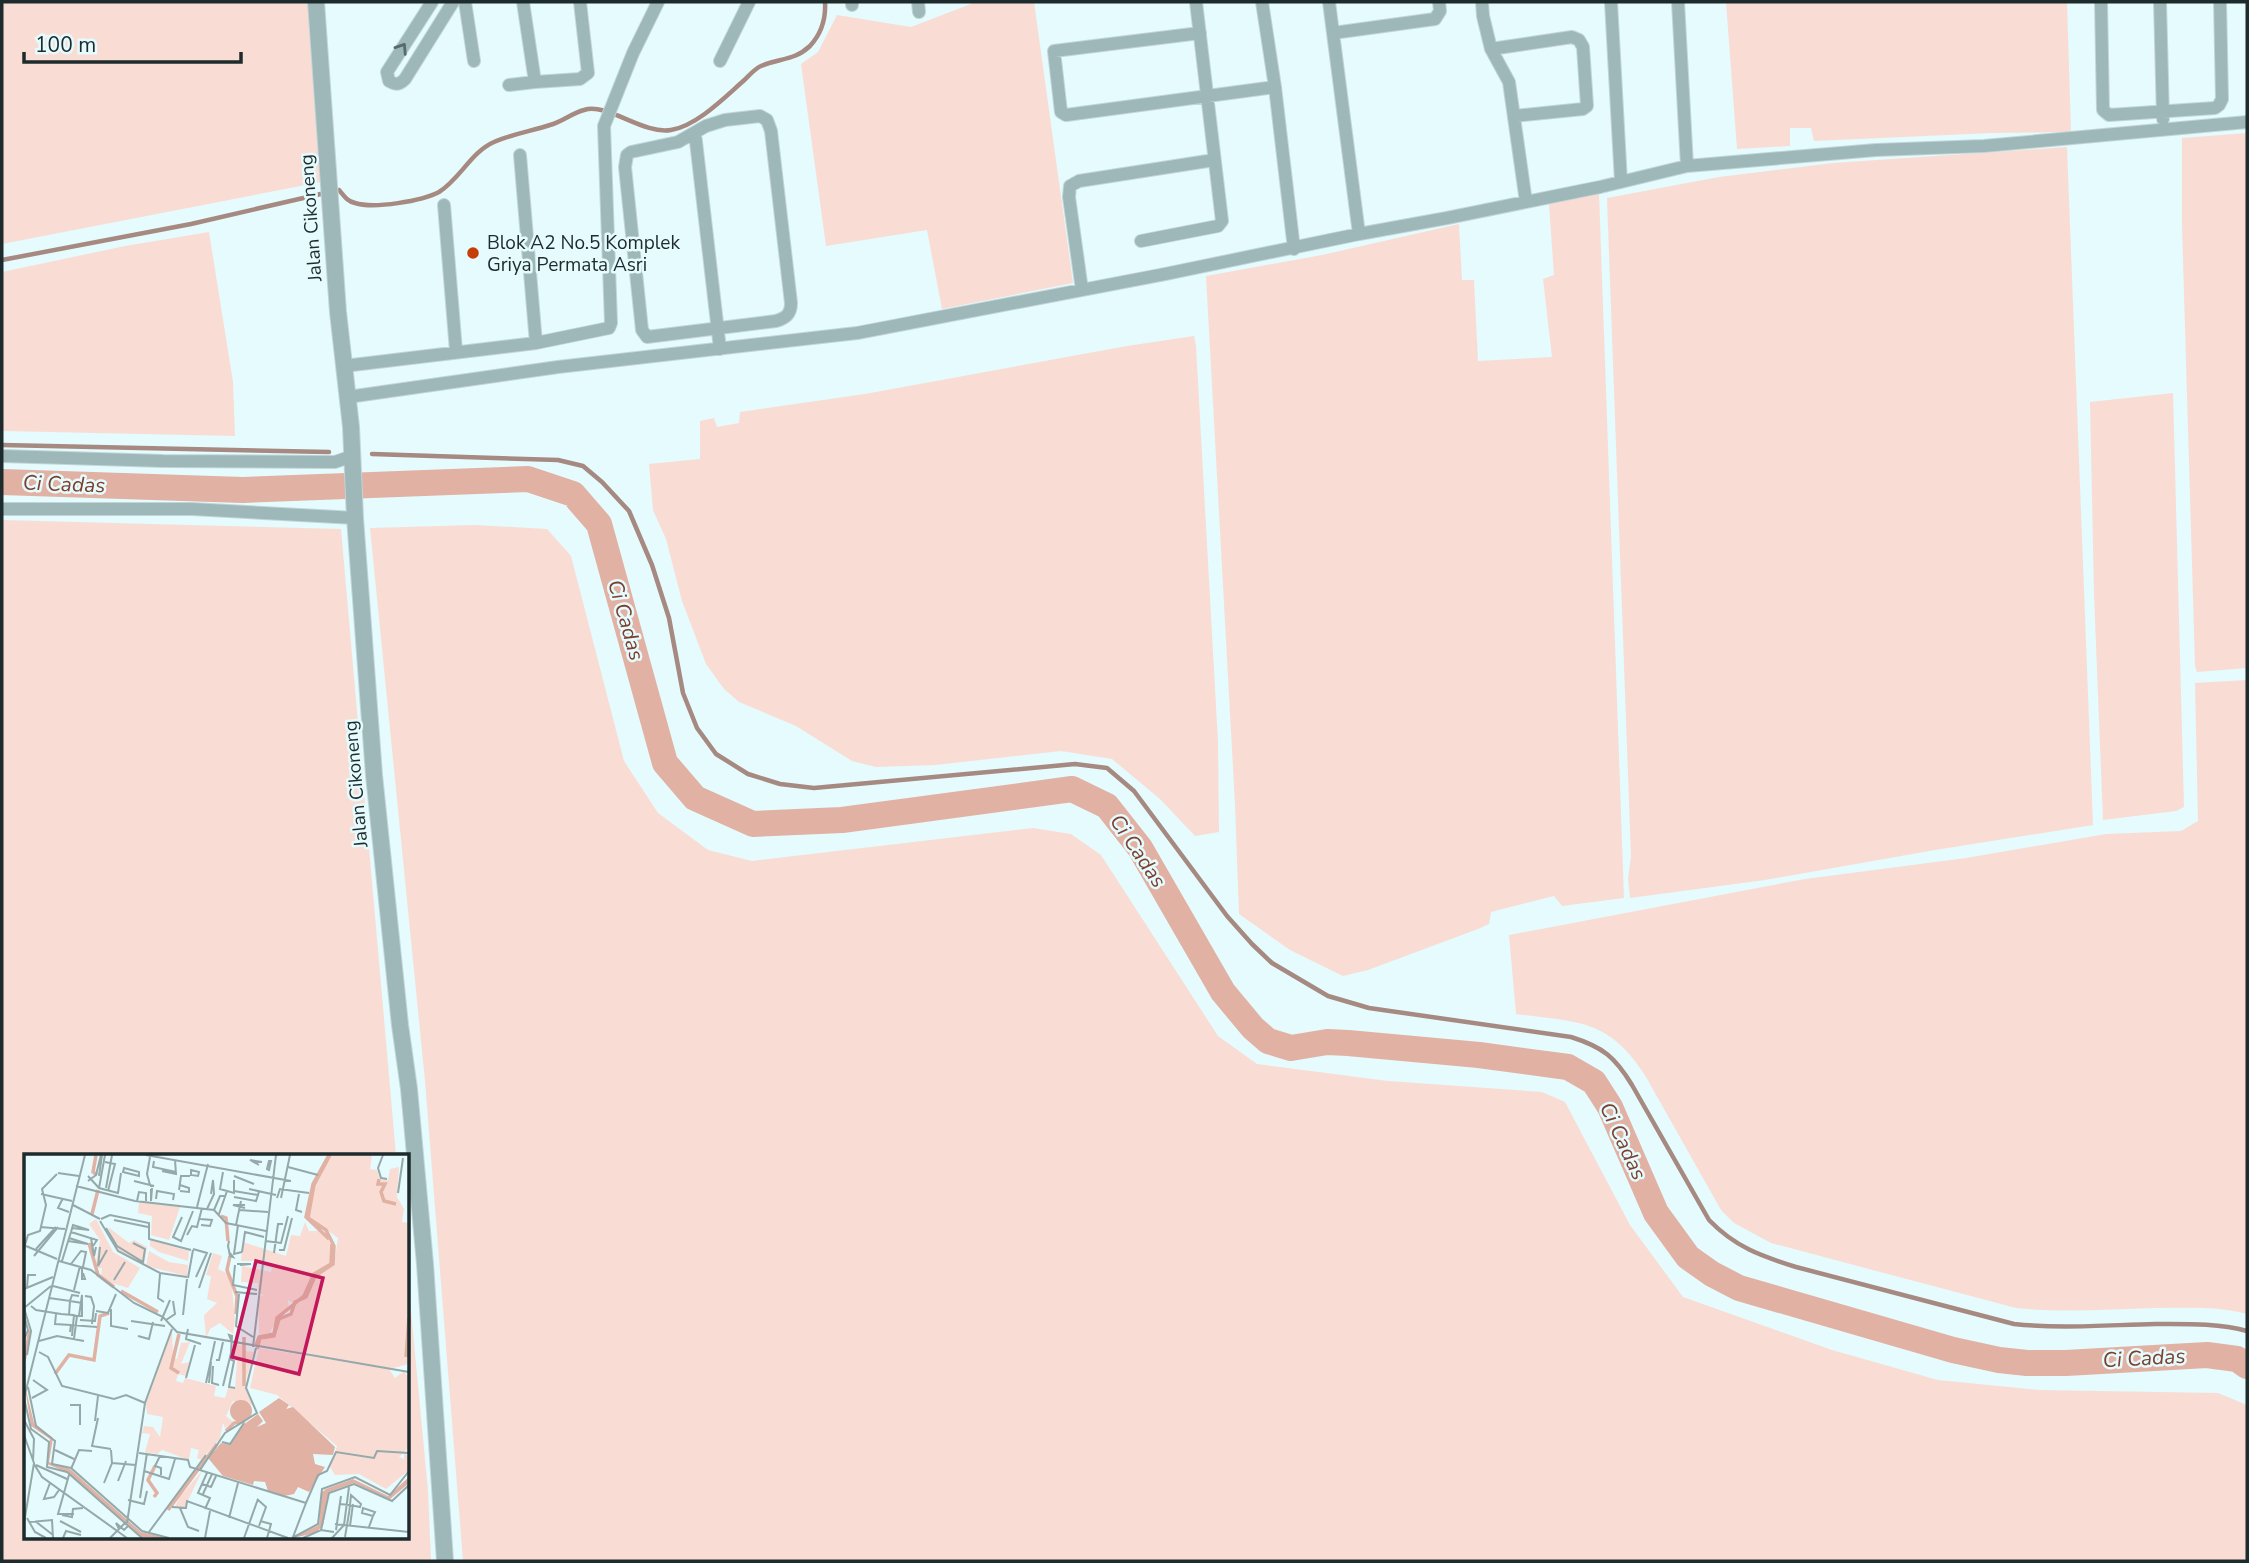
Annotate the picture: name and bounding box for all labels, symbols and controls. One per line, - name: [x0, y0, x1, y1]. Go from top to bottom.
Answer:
- scale bar: [24, 21, 242, 65]
- text: 100 m: [35, 31, 96, 59]
- one-way arrow: [394, 43, 407, 56]
- street label: Jalan Cikoneng: [294, 153, 328, 283]
- place label: Blok A2 No.5 Komplek Griya Permata Asri: [487, 230, 680, 278]
- marker: Blok A2 No.5 Komplek Griya Permata Asri: [465, 245, 481, 261]
- water label: Ci Cadas: [22, 469, 106, 499]
- water label: Ci Cadas: [601, 576, 651, 664]
- street label: Jalan Cikoneng: [337, 719, 375, 850]
- water label: Ci Cadas: [1103, 809, 1173, 893]
- water label: Ci Cadas: [1593, 1098, 1653, 1184]
- inset map: [24, 1154, 410, 1538]
- water label: Ci Cadas: [2102, 1342, 2186, 1374]

